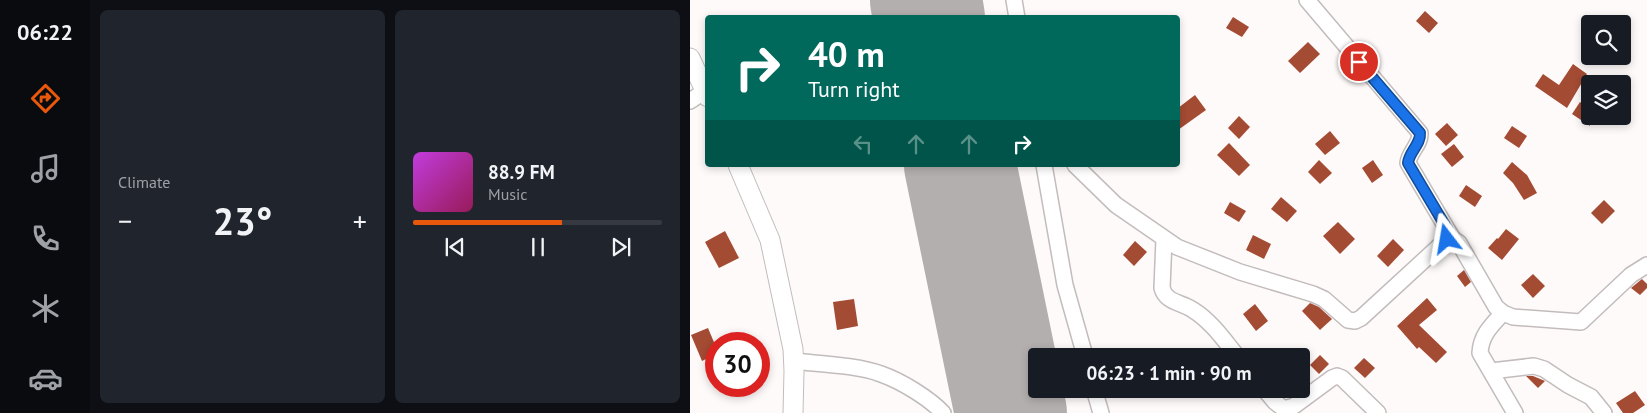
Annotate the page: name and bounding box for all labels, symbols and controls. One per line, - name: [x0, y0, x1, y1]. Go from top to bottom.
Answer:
- map controls: [1581, 15, 1631, 125]
- button: search: [1581, 15, 1631, 65]
- text: 06:22: [17, 18, 73, 46]
- text: 40 m: [808, 31, 885, 77]
- icon: right: [725, 35, 790, 100]
- pin: [1338, 41, 1380, 83]
- icon: arrive: [1345, 48, 1373, 76]
- text: Turn right: [808, 75, 900, 103]
- button: layers: [1581, 75, 1631, 125]
- icon: directions: [28, 81, 63, 116]
- icon: left: [849, 130, 877, 158]
- icon: ahead: [902, 130, 930, 158]
- icon: ahead: [955, 130, 983, 158]
- icon: right: [1008, 130, 1036, 158]
- icon: music: [28, 151, 63, 186]
- text: 88.9 FM: [488, 160, 555, 184]
- text: Climate: [118, 172, 170, 192]
- text: Music: [488, 184, 528, 204]
- text: 23°: [213, 196, 272, 245]
- text: −: [118, 202, 132, 239]
- text: +: [353, 202, 367, 239]
- position arrow: [1420, 212, 1472, 264]
- icon: phone: [28, 221, 63, 256]
- icon: previous: [441, 233, 469, 261]
- icon: pause: [524, 233, 552, 261]
- icon: next: [607, 233, 635, 261]
- icon: climate: [28, 291, 63, 326]
- speed limit sign: 30: [705, 332, 770, 397]
- icon: car: [28, 361, 63, 396]
- text: 06:23 · 1 min · 90 m: [1086, 361, 1252, 385]

